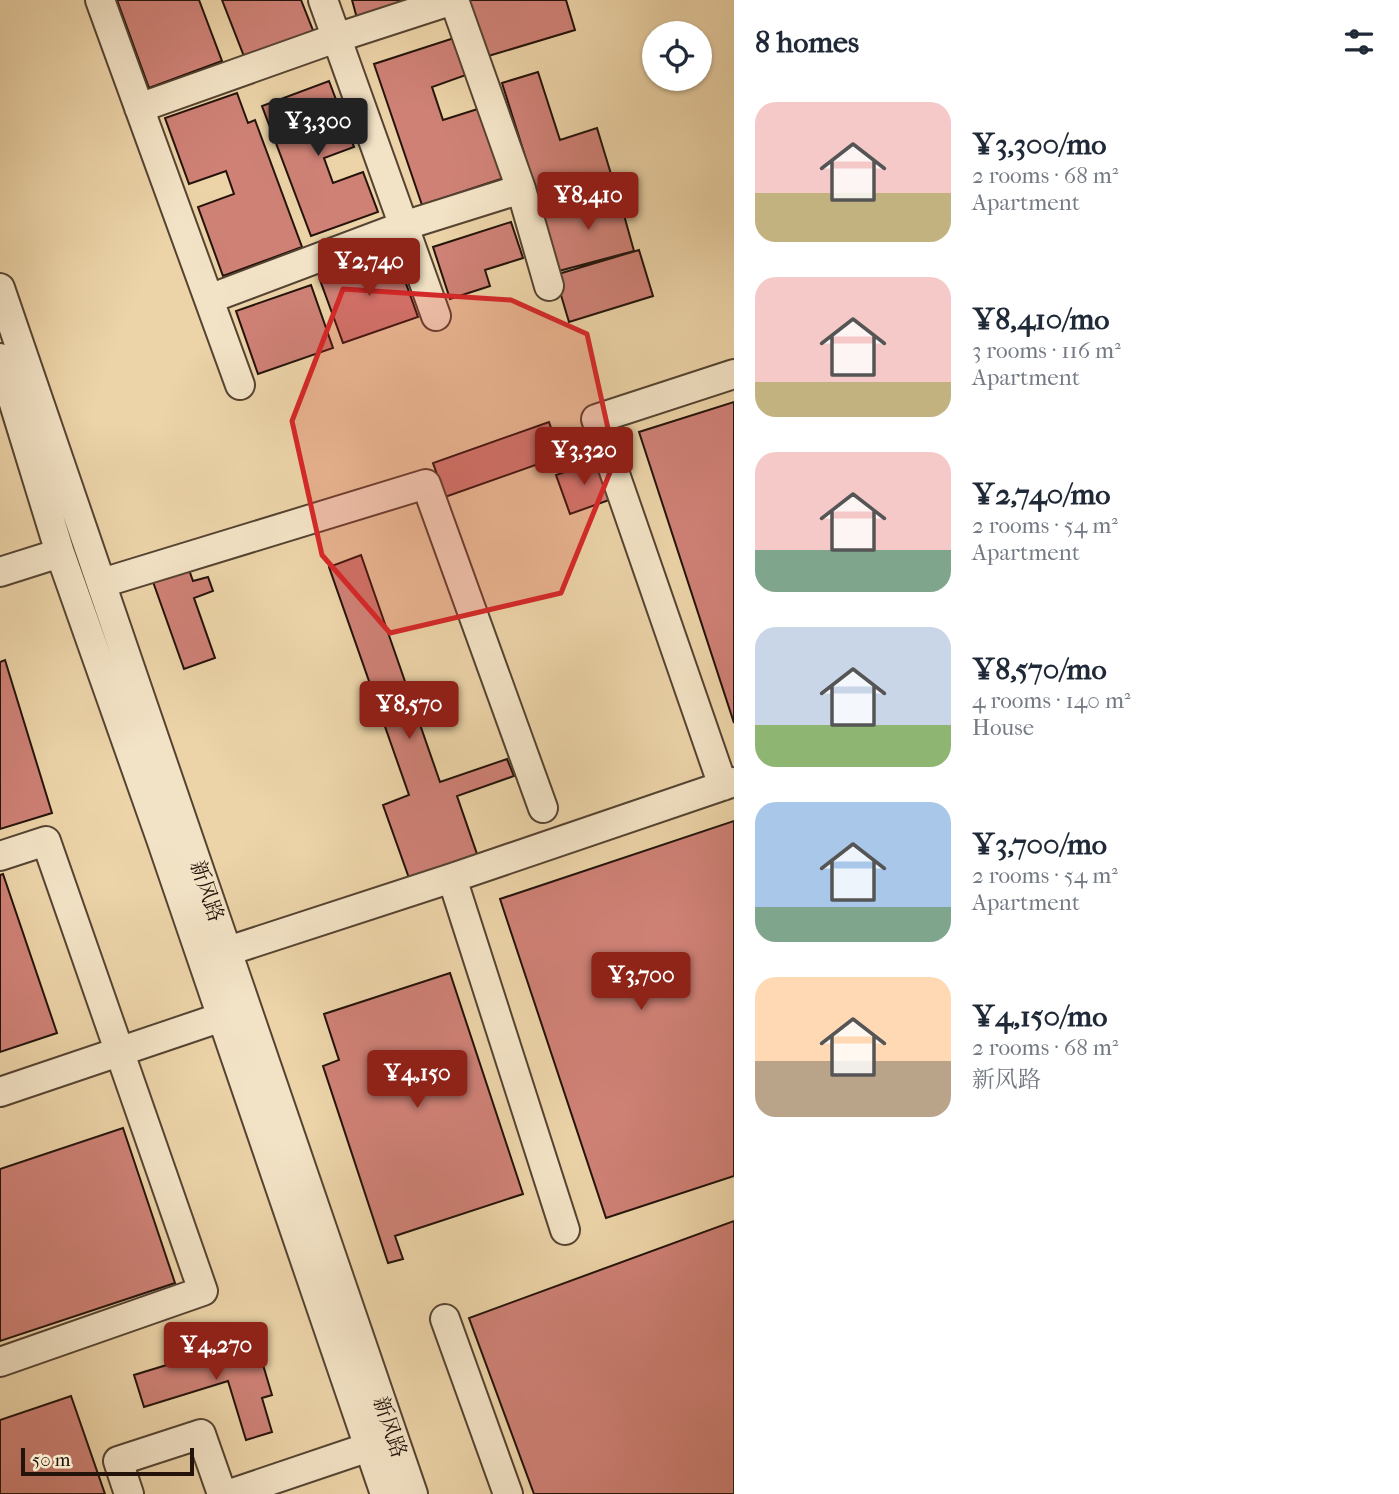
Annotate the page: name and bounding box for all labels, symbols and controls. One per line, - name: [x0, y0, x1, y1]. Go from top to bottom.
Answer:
- map controls: [642, 21, 712, 91]
- button: locate: [642, 21, 712, 91]
- icon: filters: [1340, 23, 1378, 61]
- text: 8 homes: [755, 25, 859, 60]
- pin: ¥3,300: [261, 99, 375, 158]
- text: ¥3,300: [285, 107, 351, 134]
- text: ¥3,300/mo: [972, 127, 1106, 162]
- icon: home: [811, 130, 895, 214]
- text: 2 rooms · 68 m²: [972, 162, 1118, 189]
- pin: ¥8,410: [531, 173, 645, 232]
- text: ¥8,410: [553, 181, 623, 208]
- text: Apartment: [972, 189, 1080, 216]
- pin: ¥2,740: [312, 238, 426, 298]
- text: ¥2,740: [334, 247, 404, 274]
- text: ¥8,410/mo: [972, 302, 1110, 337]
- icon: home: [811, 305, 895, 389]
- text: 3 rooms · 116 m²: [972, 337, 1121, 364]
- text: Apartment: [972, 364, 1080, 391]
- pin: ¥3,320: [527, 428, 641, 487]
- text: ¥3,320: [551, 436, 617, 463]
- text: ¥2,740/mo: [972, 477, 1111, 512]
- icon: home: [811, 480, 895, 564]
- text: 2 rooms · 54 m²: [972, 512, 1118, 539]
- text: Apartment: [972, 539, 1080, 566]
- text: ¥8,570/mo: [972, 652, 1107, 687]
- icon: home: [811, 655, 895, 739]
- pin: ¥8,570: [352, 682, 466, 741]
- text: 4 rooms · 140 m²: [972, 687, 1131, 714]
- text: ¥8,570: [376, 690, 442, 717]
- text: House: [972, 714, 1034, 741]
- text: ¥3,700/mo: [972, 827, 1107, 862]
- icon: home: [811, 830, 895, 914]
- street label: 新风路: [185, 857, 229, 925]
- text: 2 rooms · 54 m²: [972, 862, 1118, 889]
- text: Apartment: [972, 889, 1080, 916]
- pin: ¥3,700: [584, 953, 698, 1012]
- text: ¥3,700: [607, 961, 675, 988]
- text: ¥4,150/mo: [972, 999, 1107, 1034]
- icon: home: [811, 1005, 895, 1089]
- text: 2 rooms · 68 m²: [972, 1034, 1118, 1061]
- pin: ¥4,150: [360, 1050, 474, 1110]
- text: ¥4,150: [383, 1059, 451, 1086]
- text: 新风路: [972, 1066, 1041, 1093]
- pin: ¥4,270: [159, 1322, 273, 1382]
- text: ¥4,270: [180, 1331, 252, 1358]
- street label: 新风路: [368, 1393, 412, 1461]
- scale bar: [21, 1445, 194, 1477]
- text: 50 m: [32, 1449, 71, 1471]

